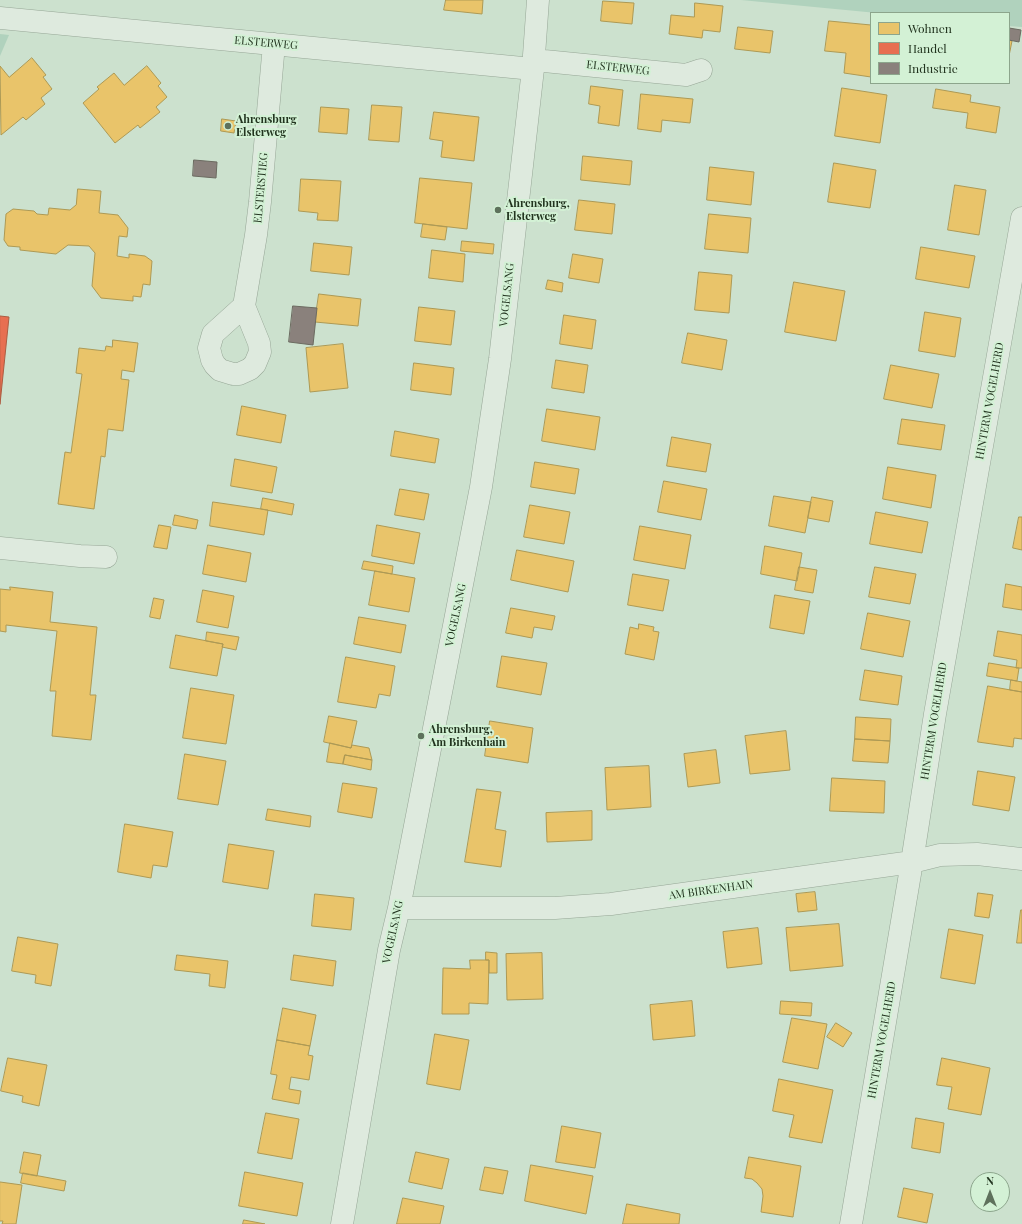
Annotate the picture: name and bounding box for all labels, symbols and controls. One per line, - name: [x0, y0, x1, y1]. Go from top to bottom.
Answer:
- legend: [870, 12, 1010, 84]
- text: Wohnen: [908, 20, 952, 36]
- street label: ELSTERWEG: [234, 34, 298, 52]
- text: Handel: [908, 40, 947, 56]
- street label: ELSTERWEG: [586, 58, 650, 78]
- text: Industrie: [908, 60, 958, 76]
- place label: Ahrensburg Elsterweg: [236, 113, 297, 139]
- marker: Ahrensburg Elsterweg: [223, 121, 233, 131]
- street label: ELSTERSTIEG: [251, 152, 271, 224]
- place label: Ahrensburg, Elsterweg: [506, 197, 570, 223]
- marker: Ahrensburg, Elsterweg: [493, 205, 503, 215]
- street label: VOGELSANG: [497, 263, 517, 327]
- street label: HINTERM VOGELHERD: [973, 341, 1007, 461]
- street label: VOGELSANG: [443, 582, 469, 648]
- street label: HINTERM VOGELHERD: [918, 661, 950, 781]
- place label: Ahrensburg, Am Birkenhain: [429, 723, 506, 749]
- marker: Ahrensburg, Am Birkenhain: [416, 731, 426, 741]
- street label: AM BIRKENHAIN: [668, 878, 754, 902]
- street label: VOGELSANG: [380, 899, 406, 965]
- street label: HINTERM VOGELHERD: [865, 980, 899, 1100]
- north arrow: [970, 1172, 1010, 1212]
- text: N: [986, 1173, 994, 1188]

